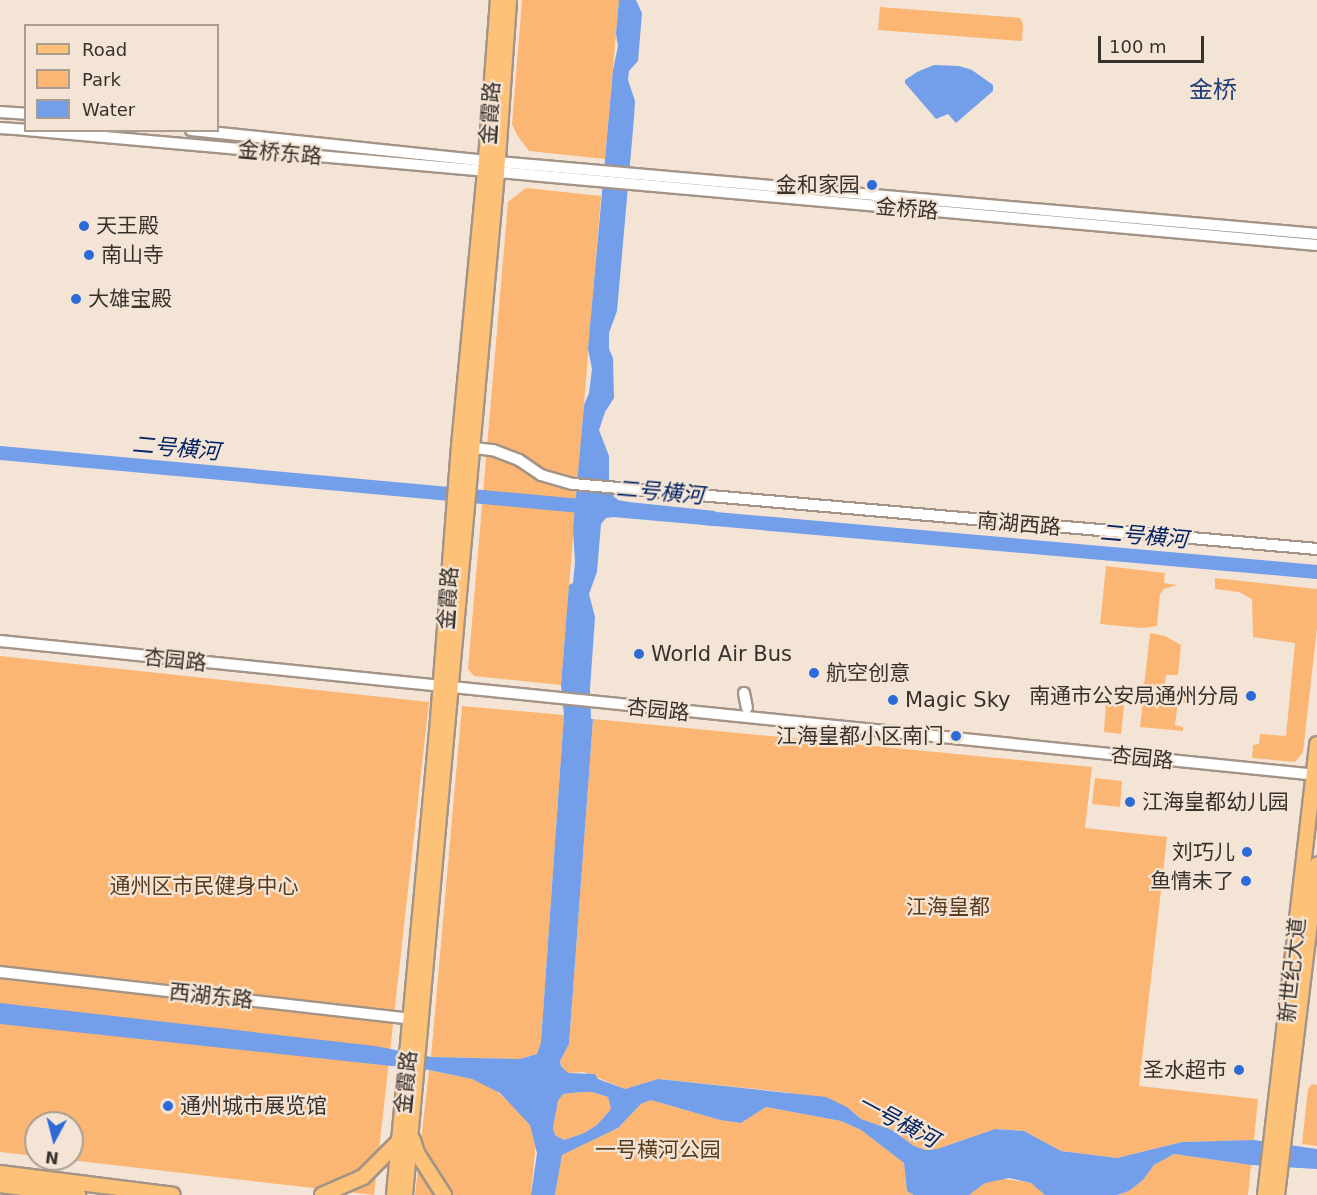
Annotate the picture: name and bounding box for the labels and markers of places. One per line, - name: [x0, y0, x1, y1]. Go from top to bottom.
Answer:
- place label: 金和家园: [776, 172, 860, 198]
- marker: 金和家园: [865, 178, 879, 192]
- place label: 天王殿: [96, 213, 159, 239]
- marker: 天王殿: [77, 219, 91, 233]
- place label: 南山寺: [101, 242, 164, 268]
- marker: 南山寺: [82, 248, 96, 262]
- place label: 大雄宝殿: [88, 286, 172, 312]
- marker: 大雄宝殿: [69, 292, 83, 306]
- place label: World Air Bus: [651, 641, 792, 667]
- marker: World Air Bus: [632, 647, 646, 661]
- place label: 航空创意: [826, 660, 910, 686]
- marker: 航空创意: [807, 666, 821, 680]
- place label: 南通市公安局通州分局: [1029, 683, 1239, 709]
- place label: Magic Sky: [905, 687, 1011, 713]
- marker: 南通市公安局通州分局: [1244, 689, 1258, 703]
- marker: Magic Sky: [886, 693, 900, 707]
- place label: 江海皇都小区南门: [776, 723, 944, 749]
- marker: 江海皇都小区南门: [949, 729, 963, 743]
- place label: 江海皇都幼儿园: [1142, 789, 1289, 815]
- marker: 江海皇都幼儿园: [1123, 795, 1137, 809]
- place label: 刘巧儿: [1172, 839, 1235, 865]
- marker: 刘巧儿: [1240, 845, 1254, 859]
- place label: 鱼情未了: [1150, 868, 1234, 894]
- marker: 鱼情未了: [1239, 874, 1253, 888]
- place label: 圣水超市: [1143, 1057, 1227, 1083]
- marker: 圣水超市: [1232, 1063, 1246, 1077]
- place label: 通州城市展览馆: [180, 1093, 327, 1119]
- marker: 通州城市展览馆: [161, 1099, 175, 1113]

